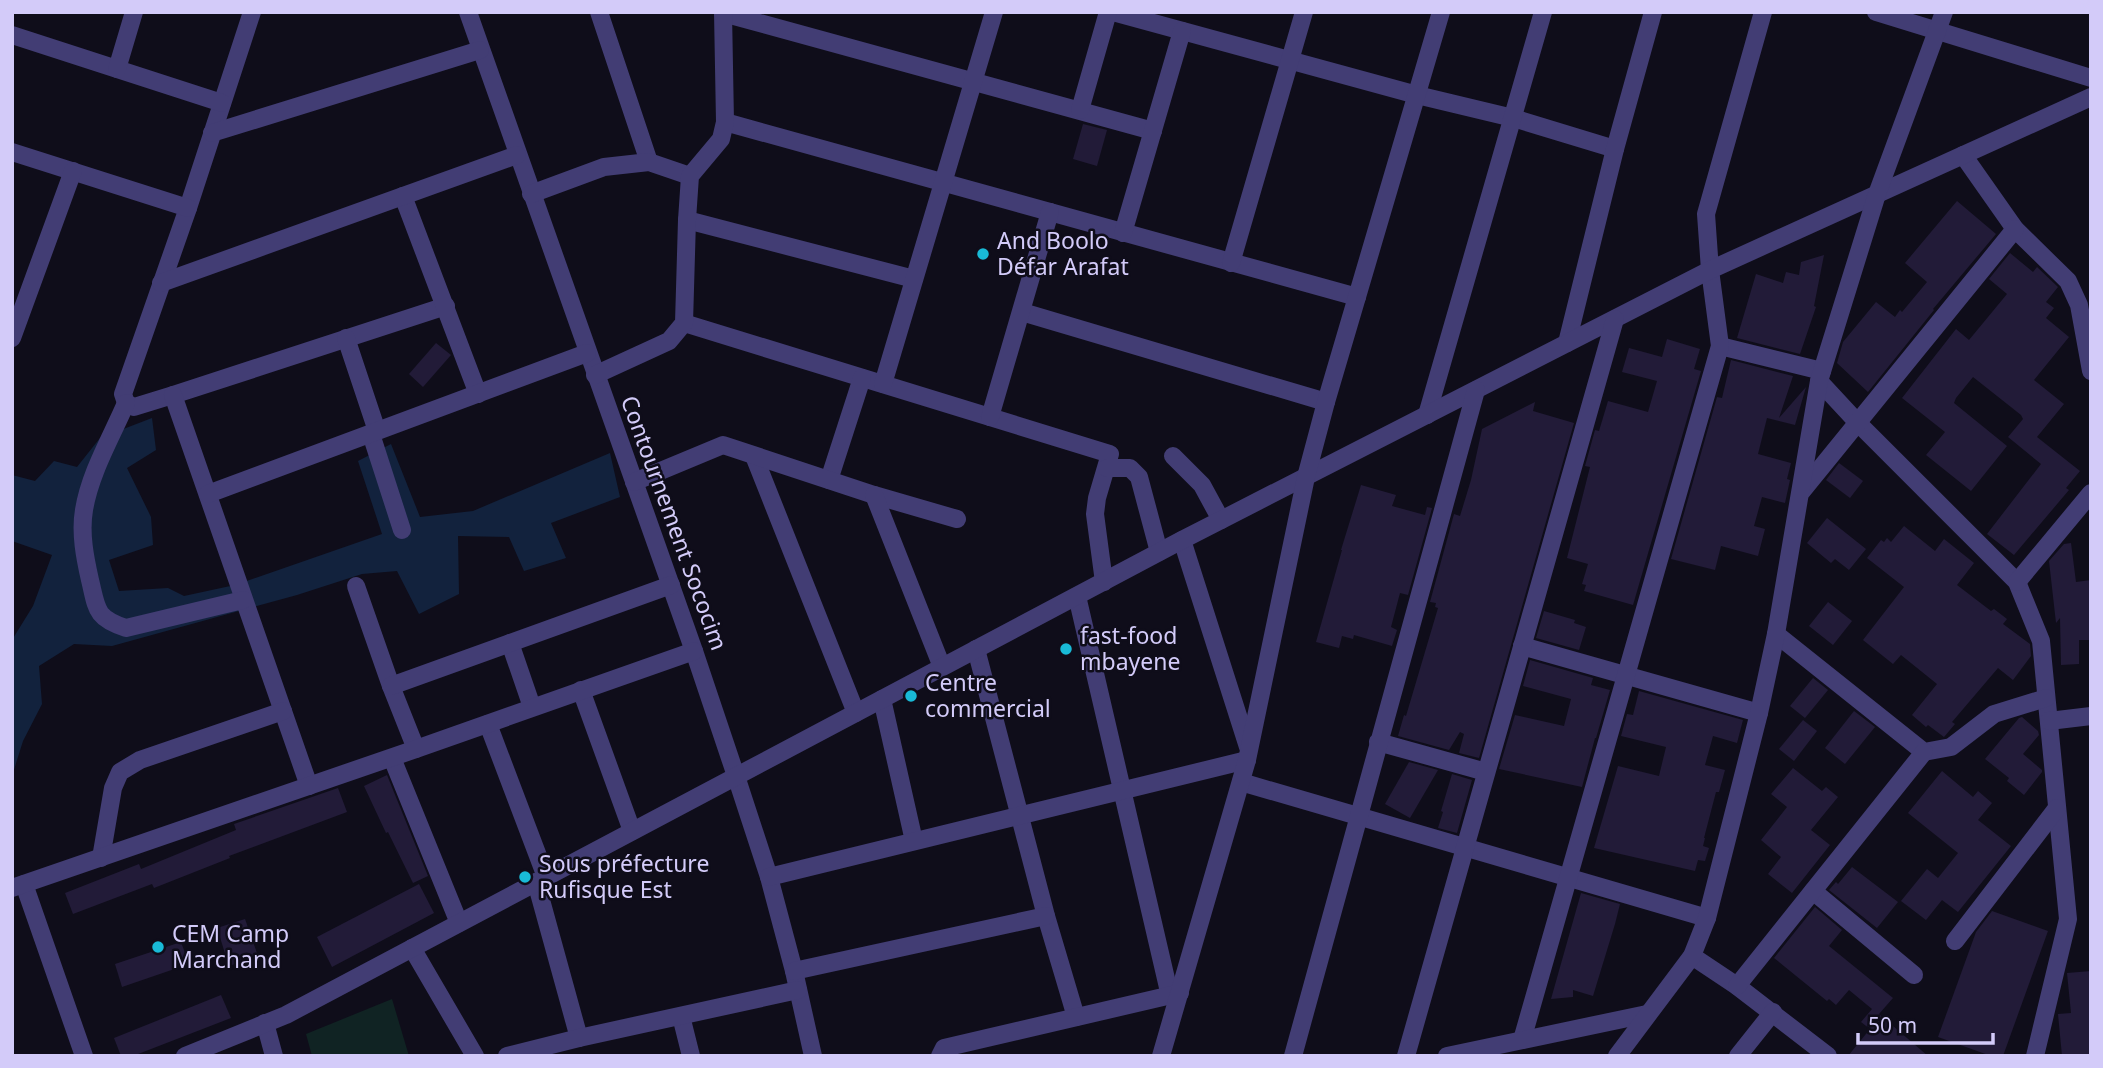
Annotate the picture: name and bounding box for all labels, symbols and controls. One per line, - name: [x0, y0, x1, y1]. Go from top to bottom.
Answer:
- place label: And Boolo Défar Arafat: [997, 224, 1129, 282]
- marker: And Boolo Défar Arafat: [975, 246, 991, 262]
- street label: Contournement Sococim: [614, 391, 736, 654]
- place label: fast-food mbayene: [1080, 619, 1180, 677]
- marker: fast-food mbayene: [1058, 641, 1074, 657]
- place label: Centre commercial: [925, 666, 1051, 724]
- marker: Centre commercial: [903, 688, 919, 704]
- place label: Sous préfecture Rufisque Est: [539, 847, 709, 905]
- marker: Sous préfecture Rufisque Est: [517, 869, 533, 885]
- place label: CEM Camp Marchand: [172, 917, 289, 975]
- marker: CEM Camp Marchand: [150, 939, 166, 955]
- scale bar: [1858, 1002, 1993, 1046]
- text: 50 m: [1868, 1011, 1917, 1039]

